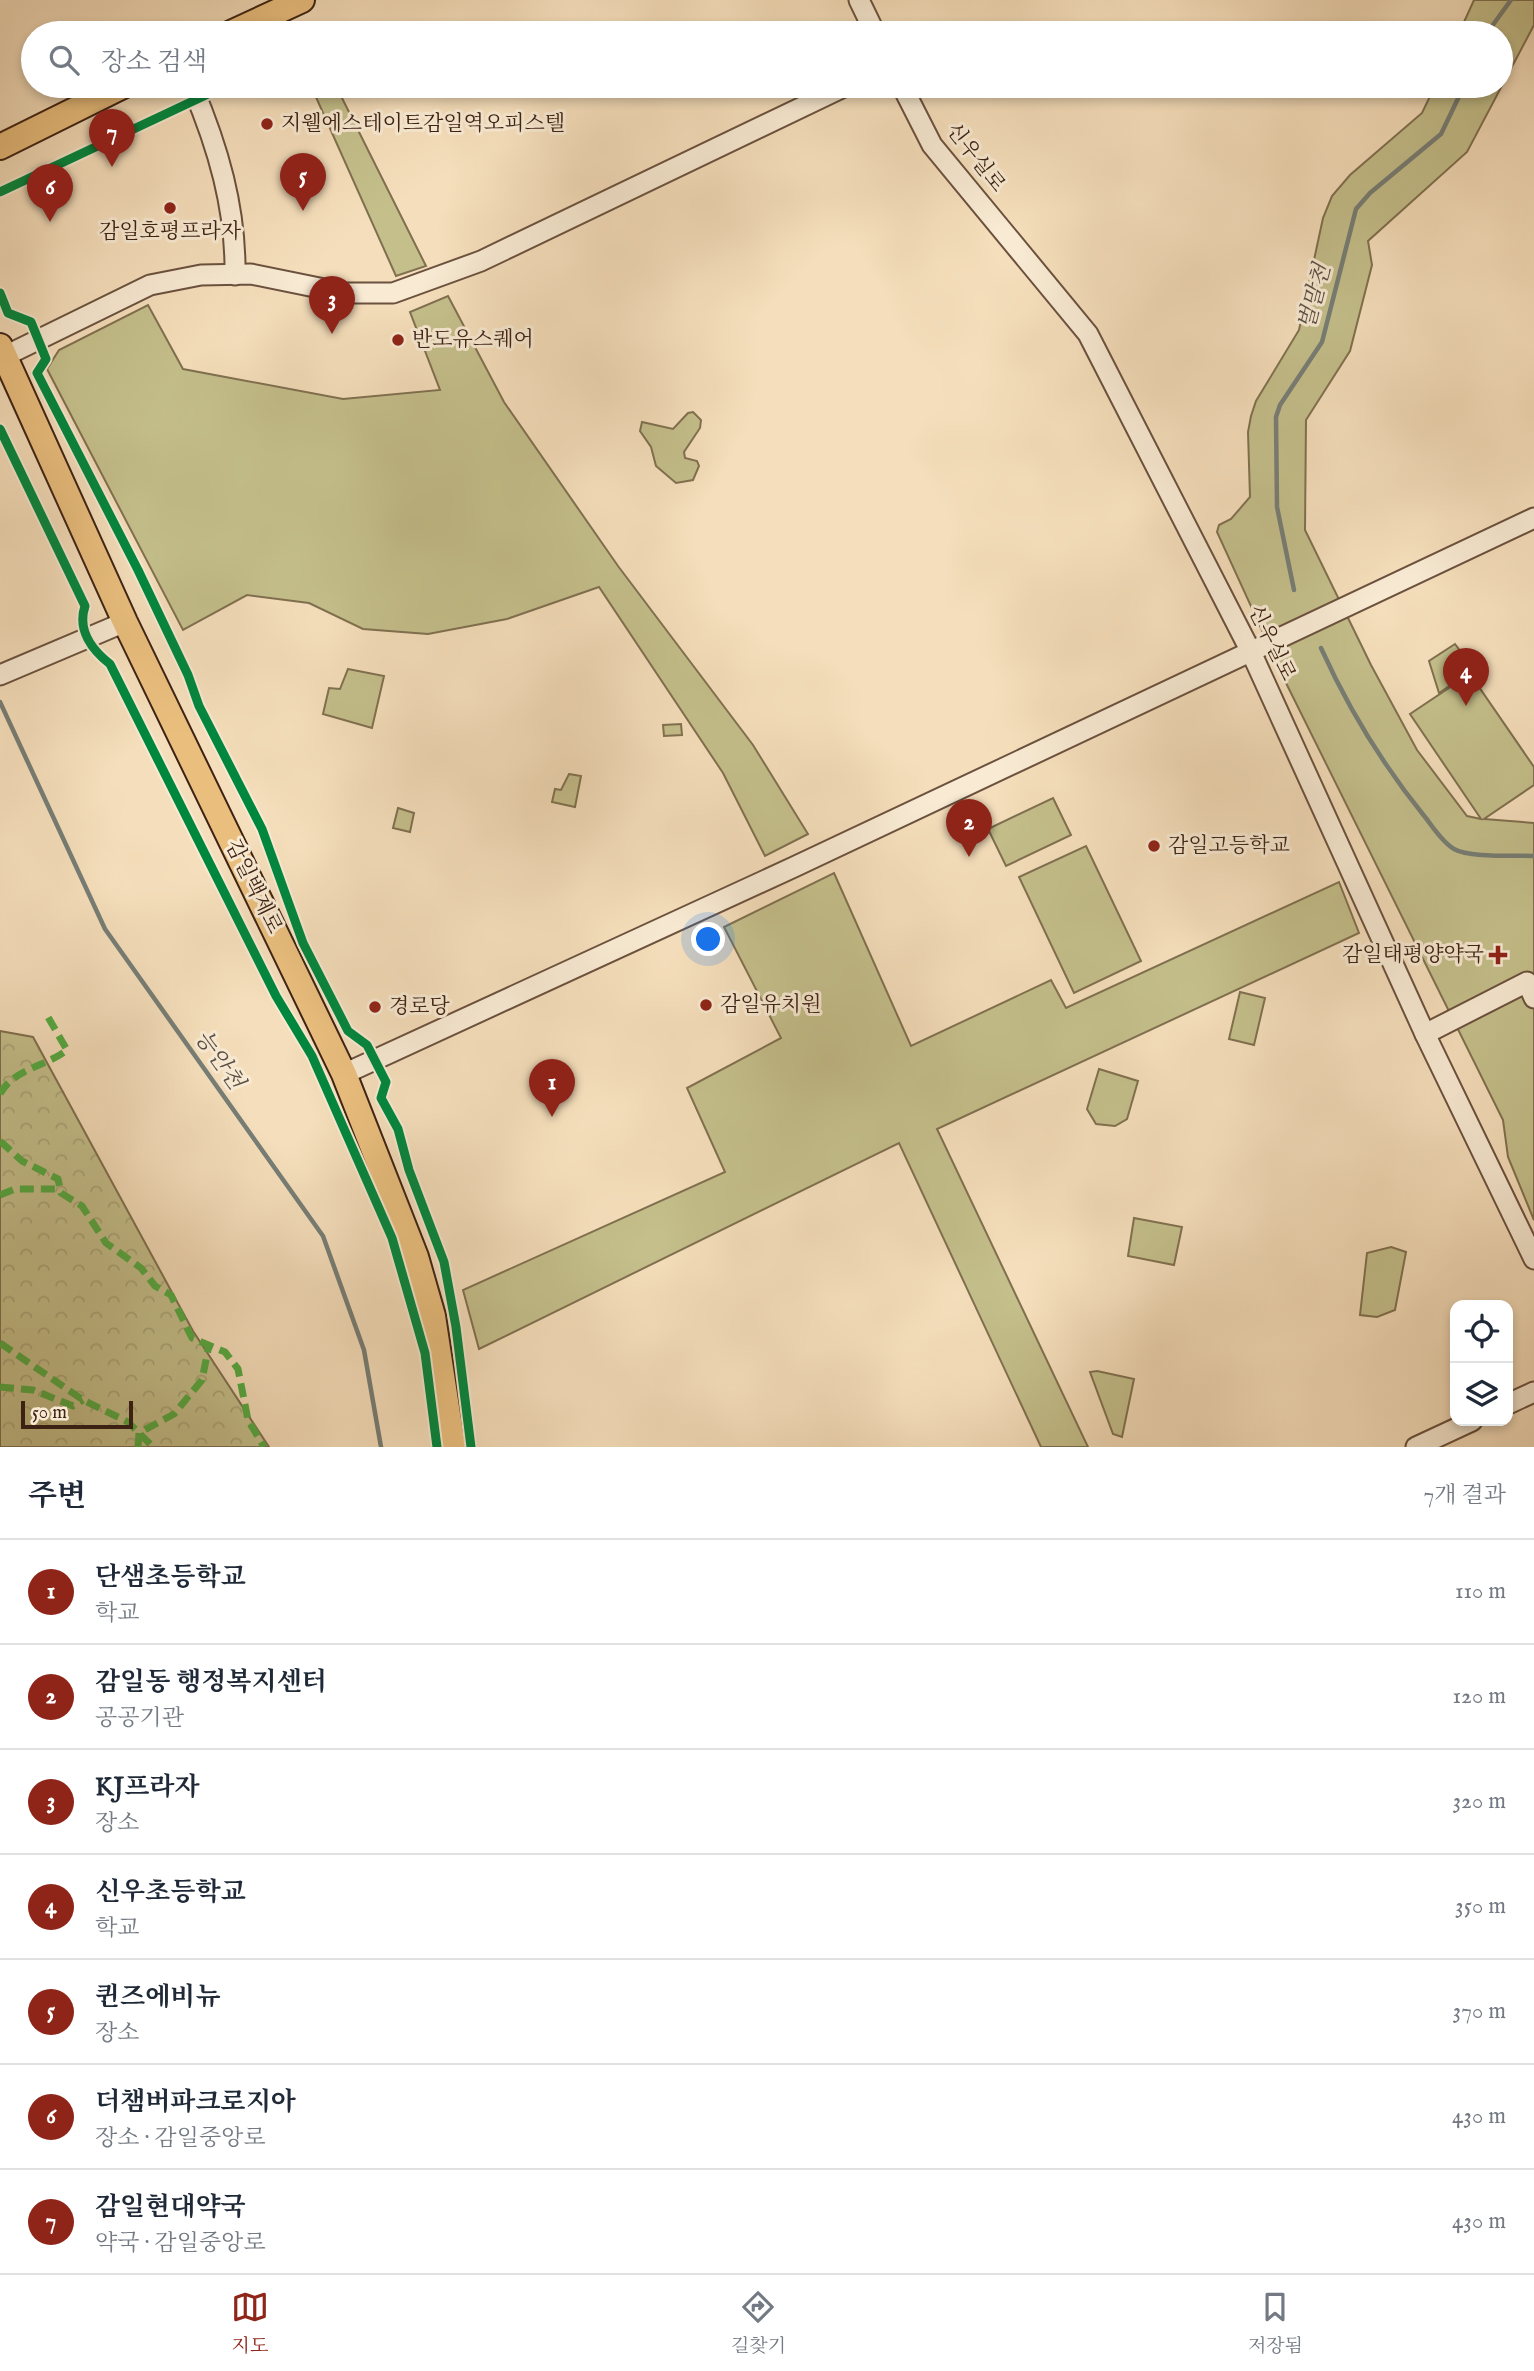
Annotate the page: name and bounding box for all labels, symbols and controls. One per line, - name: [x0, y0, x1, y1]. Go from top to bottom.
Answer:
- search box: [21, 21, 1513, 98]
- icon: search: [45, 41, 83, 79]
- text: 장소 검색: [101, 46, 207, 79]
- pin: 7: [89, 109, 135, 167]
- place label: 지웰에스테이트감일역오피스텔: [281, 111, 565, 138]
- marker: 지웰에스테이트감일역오피스텔: [259, 116, 275, 132]
- street label: 신우실로: [939, 118, 1011, 198]
- pin: 5: [280, 153, 326, 211]
- pin: 6: [27, 164, 73, 222]
- marker: 감일호평프라자: [162, 200, 178, 216]
- place label: 감일호평프라자: [99, 219, 242, 246]
- water label: 벌말천: [1292, 259, 1338, 333]
- pin: 3: [309, 276, 355, 334]
- place label: 반도유스퀘어: [412, 327, 534, 354]
- marker: 반도유스퀘어: [390, 332, 406, 348]
- street label: 신우실로: [1241, 601, 1301, 685]
- pin: 4: [1443, 648, 1489, 706]
- pin: 2: [946, 799, 992, 857]
- place label: 감일고등학교: [1168, 833, 1290, 860]
- street label: 감일백제로: [219, 835, 287, 939]
- marker: 감일고등학교: [1146, 838, 1162, 854]
- your location: [691, 922, 725, 956]
- place label: 감일태평양약국: [1342, 942, 1484, 969]
- marker: 감일태평양약국: [1490, 947, 1506, 963]
- place label: 감일유치원: [720, 992, 821, 1019]
- place label: 경로당: [389, 994, 451, 1021]
- marker: 감일유치원: [698, 997, 714, 1013]
- marker: 경로당: [367, 999, 383, 1015]
- water label: 능안천: [188, 1024, 251, 1097]
- pin: 1: [529, 1059, 575, 1117]
- map controls: [1450, 1300, 1513, 1426]
- button: locate: [1450, 1300, 1513, 1363]
- button: layers: [1450, 1363, 1513, 1426]
- scale bar: [21, 1398, 133, 1430]
- text: 50 m: [32, 1401, 67, 1425]
- text: 주변: [28, 1478, 86, 1516]
- text: 7개 결과: [1424, 1481, 1506, 1510]
- text: 단샘초등학교: [95, 1561, 246, 1594]
- text: 1: [47, 1577, 55, 1606]
- text: 110 m: [1455, 1577, 1506, 1606]
- text: 학교: [95, 1599, 139, 1628]
- text: 감일동 행정복지센터: [95, 1666, 327, 1699]
- text: 2: [46, 1682, 56, 1711]
- text: 120 m: [1453, 1682, 1506, 1711]
- text: 공공기관: [95, 1704, 184, 1733]
- text: KJ프라자: [95, 1771, 200, 1804]
- text: 3: [47, 1787, 55, 1816]
- text: 320 m: [1453, 1787, 1506, 1816]
- text: 장소: [95, 1809, 139, 1838]
- text: 신우초등학교: [95, 1876, 246, 1909]
- text: 4: [45, 1892, 57, 1921]
- text: 350 m: [1455, 1892, 1506, 1921]
- text: 학교: [95, 1914, 139, 1943]
- text: 퀸즈에비뉴: [95, 1981, 221, 2014]
- text: 5: [47, 1997, 55, 2026]
- text: 370 m: [1453, 1997, 1506, 2026]
- text: 장소: [95, 2019, 139, 2048]
- text: 더챔버파크로지아: [95, 2086, 296, 2119]
- text: 6: [46, 2102, 56, 2131]
- text: 430 m: [1452, 2102, 1506, 2131]
- text: 장소 · 감일중앙로: [95, 2124, 266, 2153]
- text: 감일현대약국: [95, 2191, 246, 2224]
- text: 7: [46, 2207, 56, 2236]
- text: 430 m: [1452, 2207, 1506, 2236]
- text: 약국 · 감일중앙로: [95, 2229, 266, 2258]
- tab: 지도: [231, 2288, 269, 2359]
- tab: 길찾기: [731, 2288, 786, 2359]
- tab: 저장됨: [1248, 2288, 1303, 2359]

